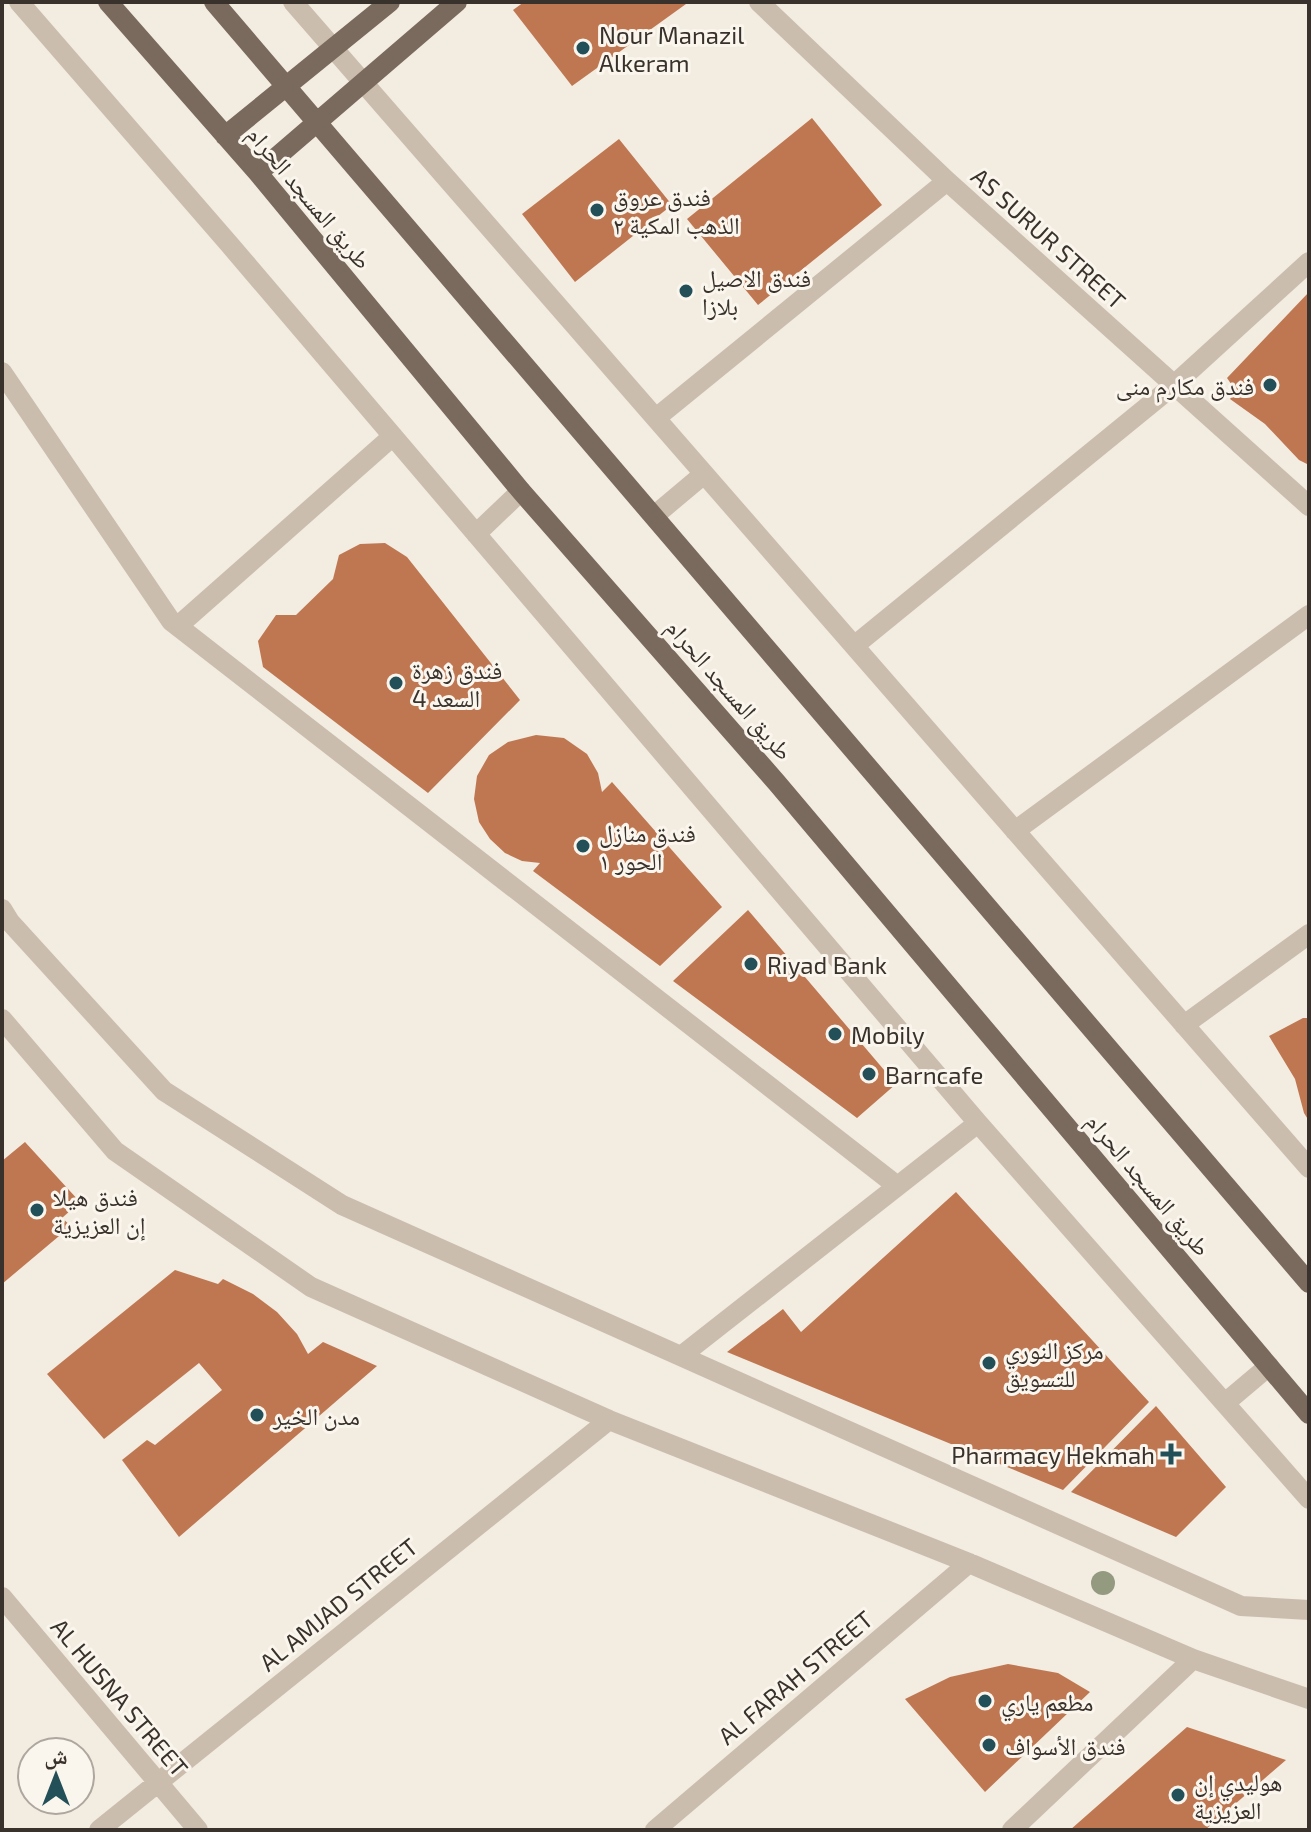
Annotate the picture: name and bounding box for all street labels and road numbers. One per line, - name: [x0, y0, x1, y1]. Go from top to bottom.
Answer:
- street label: طريق المسجد الحرام: [239, 120, 378, 276]
- street label: AS SURUR STREET: [966, 161, 1132, 315]
- street label: طريق المسجد الحرام: [658, 612, 799, 768]
- street label: طريق المسجد الحرام: [1078, 1107, 1217, 1263]
- street label: AL AMJAD STREET: [253, 1531, 423, 1677]
- street label: AL FARAH STREET: [712, 1604, 878, 1750]
- street label: AL HUSNA STREET: [46, 1612, 195, 1782]

